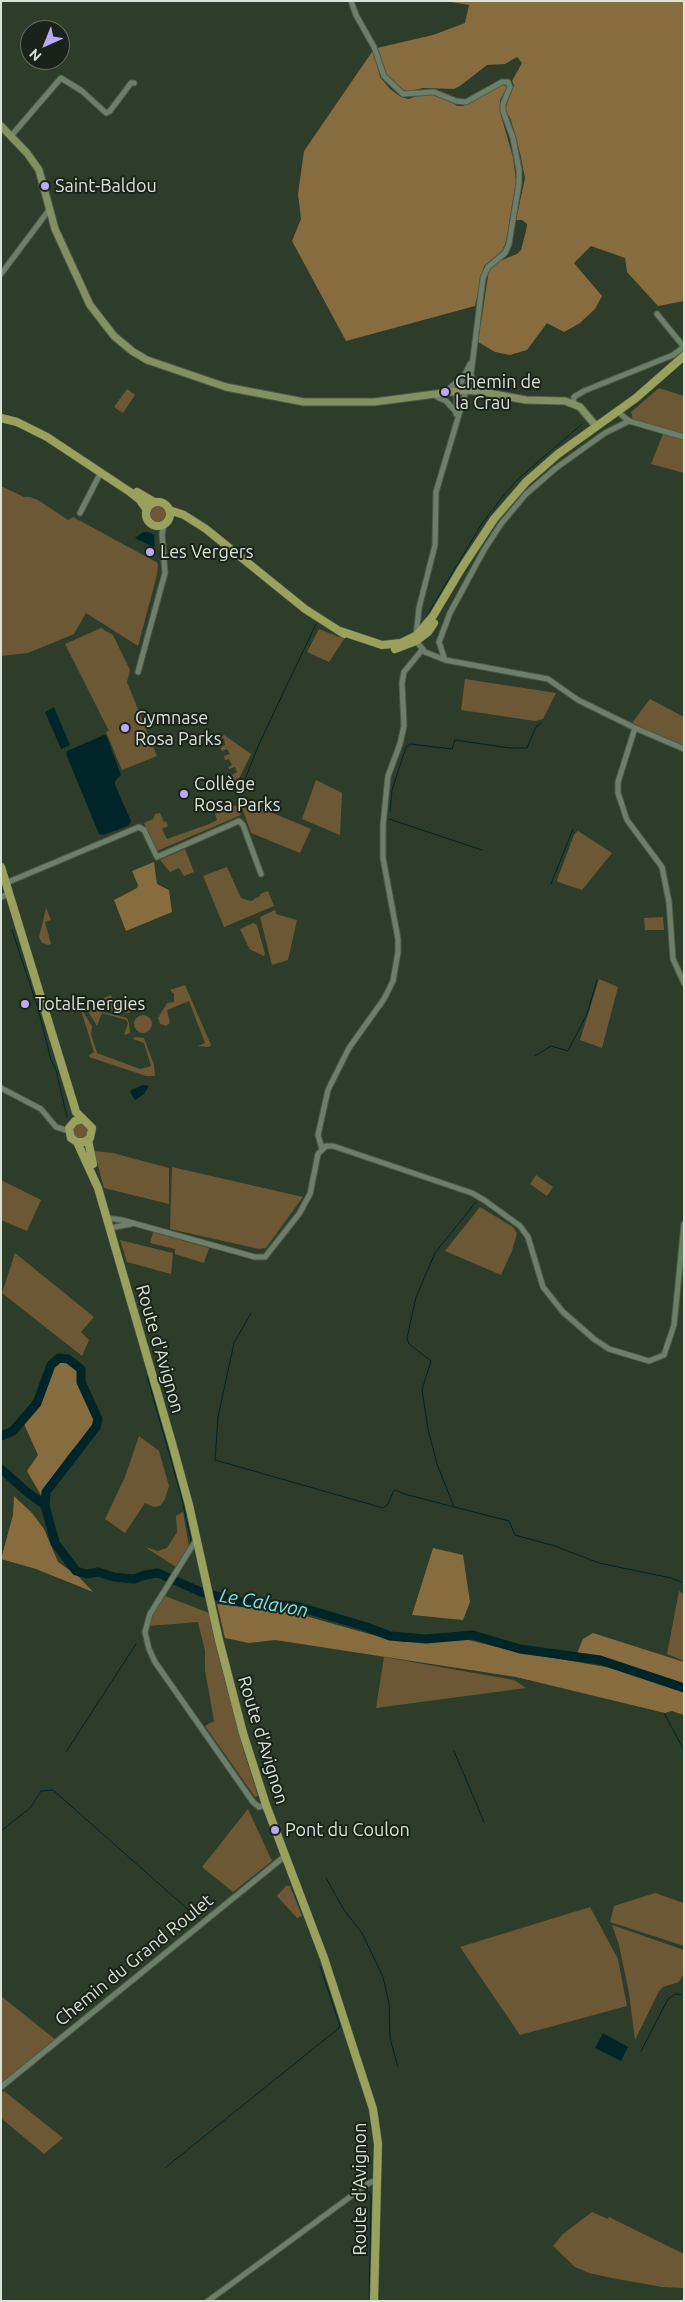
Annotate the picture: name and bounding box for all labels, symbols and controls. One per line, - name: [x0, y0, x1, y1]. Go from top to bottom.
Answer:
- north arrow: [20, 20, 70, 70]
- text: N: [26, 46, 45, 64]
- place label: Saint-Baldou: [55, 175, 157, 197]
- marker: Saint-Baldou: [39, 180, 51, 192]
- place label: Chemin de la Crau: [455, 371, 541, 414]
- marker: Chemin de la Crau: [439, 386, 451, 398]
- place label: Les Vergers: [160, 541, 253, 563]
- marker: Les Vergers: [144, 546, 156, 558]
- place label: Gymnase Rosa Parks: [135, 707, 221, 750]
- marker: Gymnase Rosa Parks: [119, 722, 131, 734]
- place label: Collège Rosa Parks: [194, 773, 280, 816]
- marker: Collège Rosa Parks: [178, 788, 190, 800]
- place label: TotalEnergies: [35, 993, 145, 1015]
- marker: TotalEnergies: [19, 998, 31, 1010]
- street label: Route d'Avignon: [131, 1282, 189, 1416]
- water label: Le Calavon: [218, 1584, 310, 1622]
- street label: Route d'Avignon: [233, 1673, 293, 1807]
- place label: Pont du Coulon: [285, 1819, 410, 1841]
- marker: Pont du Coulon: [269, 1824, 281, 1836]
- street label: Chemin du Grand Roulet: [51, 1890, 217, 2030]
- street label: Route d'Avignon: [349, 2123, 371, 2255]

